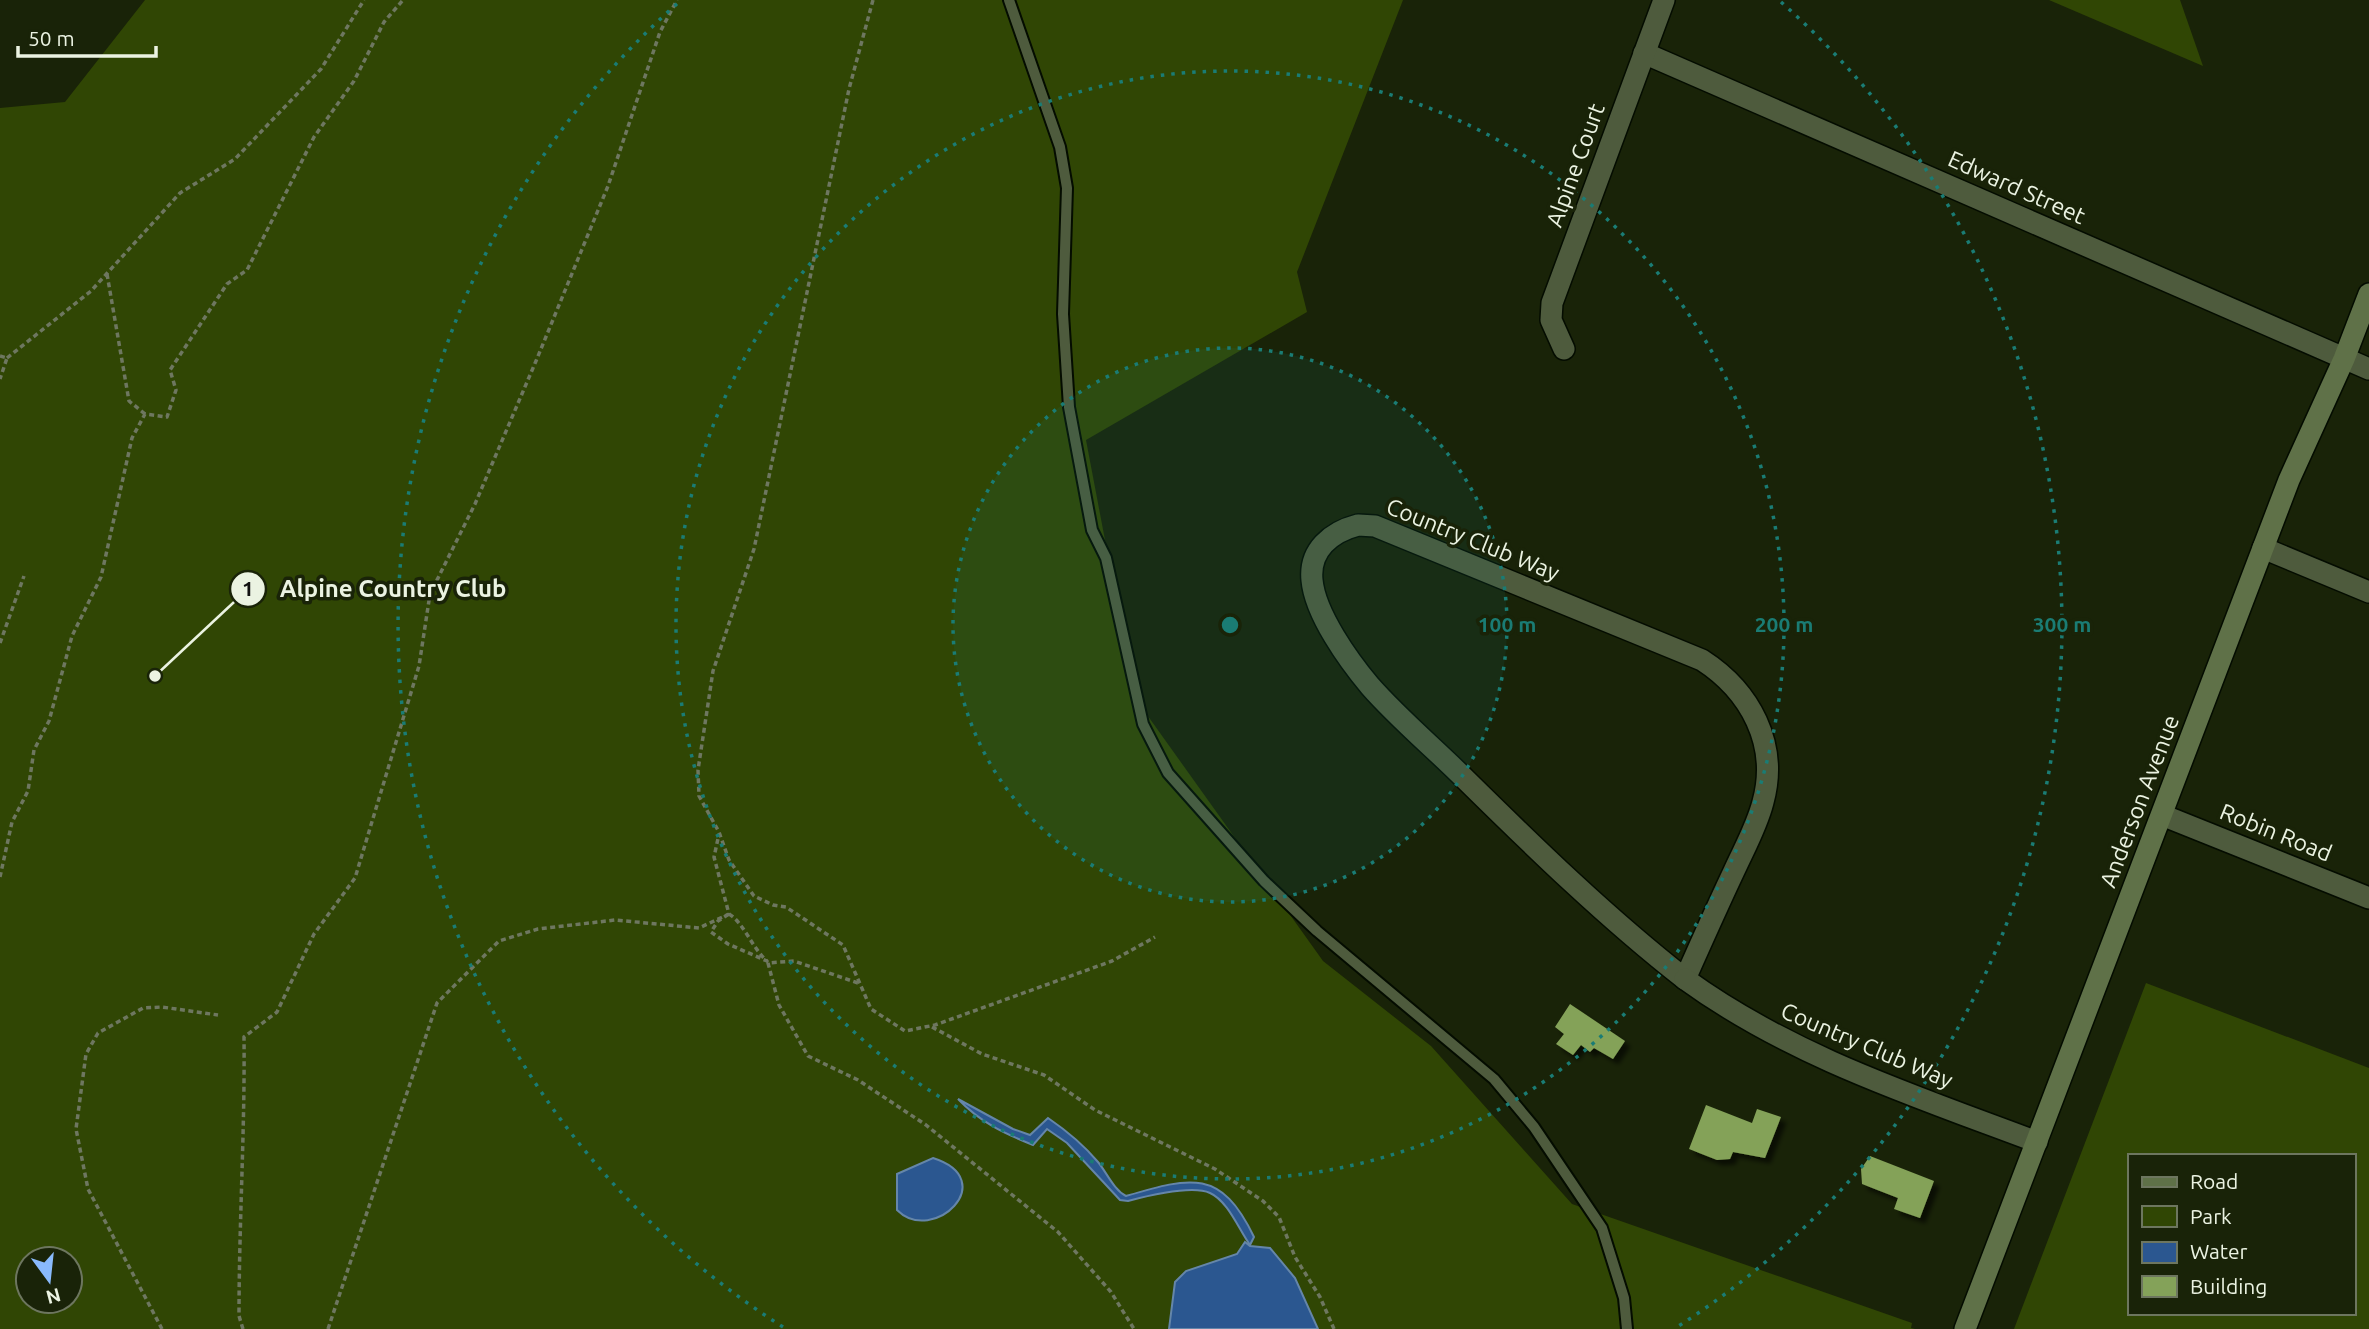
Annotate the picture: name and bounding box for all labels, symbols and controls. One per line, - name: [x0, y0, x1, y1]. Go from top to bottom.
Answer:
- scale bar: [18, 14, 156, 58]
- text: 50 m: [28, 26, 75, 50]
- street label: Alpine Court: [1541, 100, 1609, 230]
- street label: Edward Street: [1945, 146, 2089, 228]
- street label: Country Club Way: [1383, 493, 1563, 585]
- callout: Alpine Country Club: [230, 566, 520, 611]
- text: Alpine Country Club: [280, 575, 506, 602]
- text: 1: [242, 576, 254, 600]
- text: 100 m: [1478, 612, 1536, 636]
- text: 200 m: [1755, 612, 1813, 636]
- text: 300 m: [2033, 612, 2091, 636]
- centre of rings: [1218, 613, 1242, 637]
- street label: Anderson Avenue: [2095, 711, 2183, 891]
- street label: Robin Road: [2217, 798, 2335, 866]
- street label: Country Club Way: [1777, 998, 1957, 1092]
- legend: [2128, 1154, 2355, 1315]
- text: Road: [2190, 1169, 2238, 1193]
- text: Park: [2190, 1204, 2232, 1228]
- text: Water: [2190, 1239, 2248, 1263]
- north arrow: [14, 1245, 84, 1315]
- text: Building: [2190, 1274, 2267, 1298]
- text: N: [44, 1284, 63, 1309]

